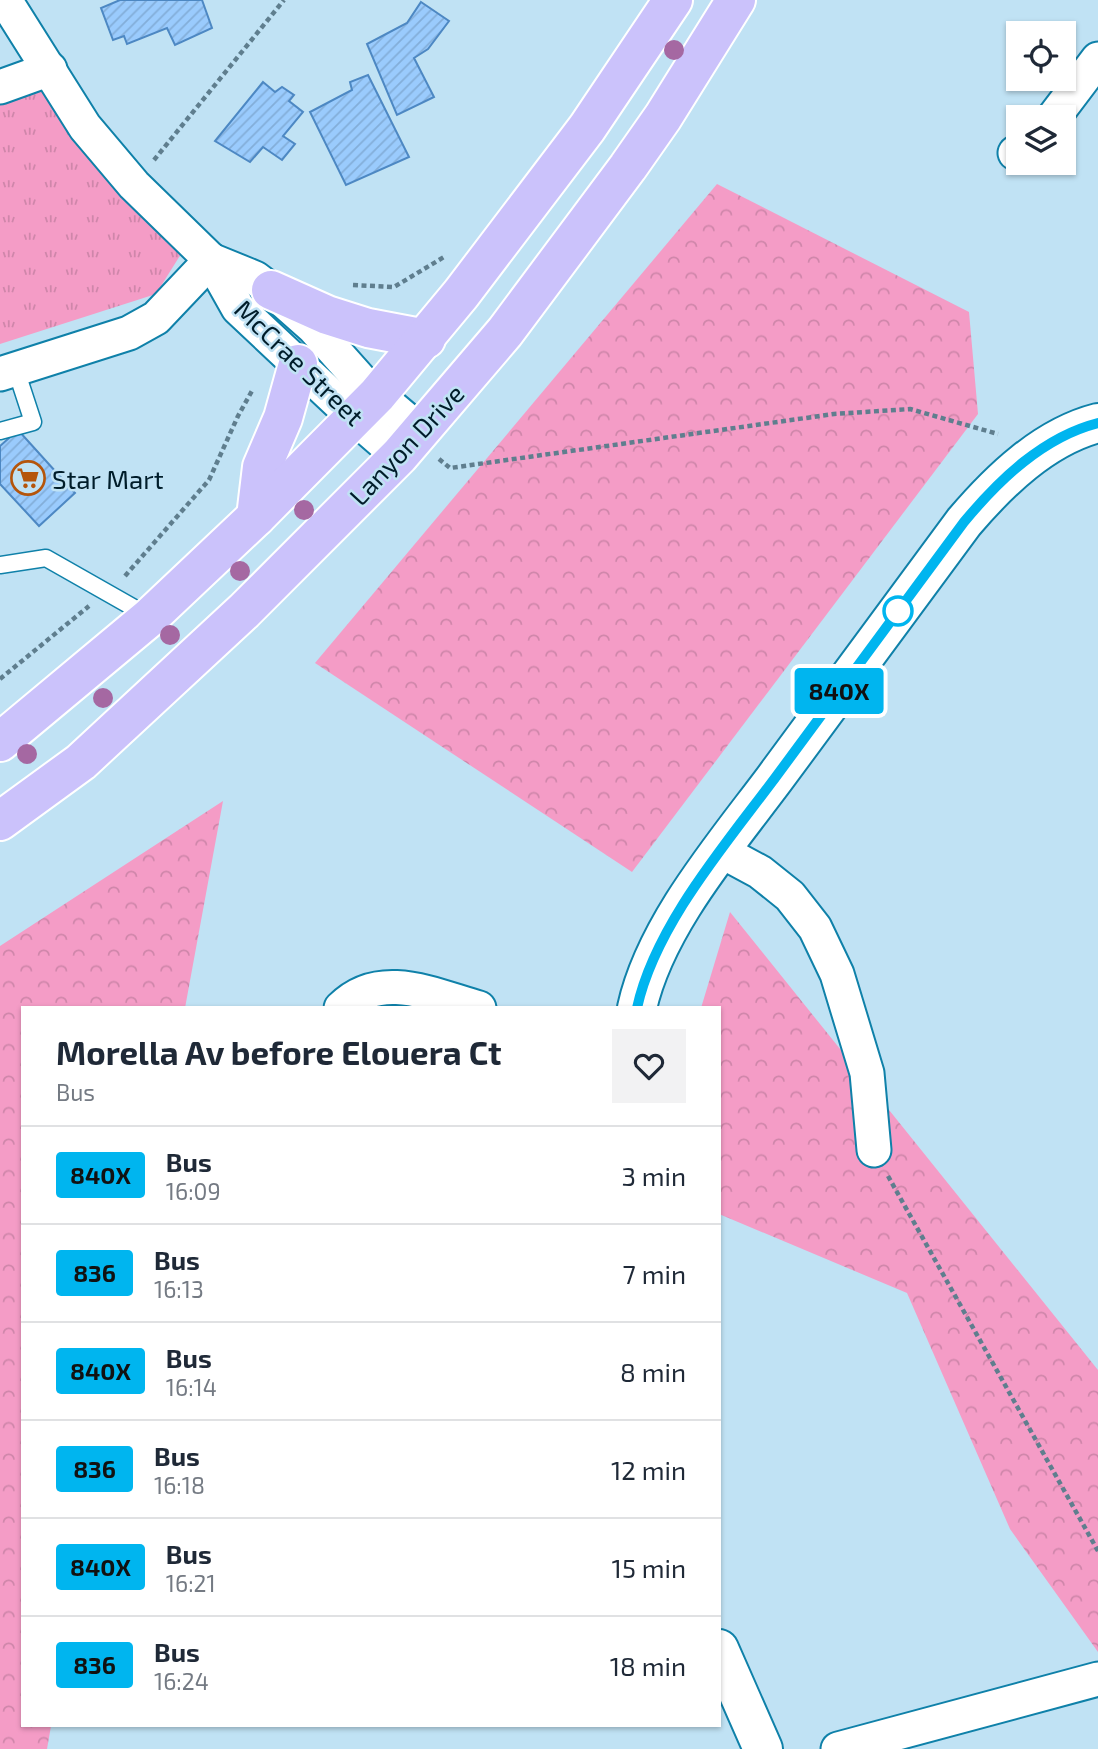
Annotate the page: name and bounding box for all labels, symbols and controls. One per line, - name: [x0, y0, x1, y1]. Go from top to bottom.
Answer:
- map controls: [1006, 21, 1076, 175]
- button: locate: [1006, 21, 1076, 91]
- button: layers: [1006, 105, 1076, 175]
- street label: McCrae Street: [229, 293, 371, 431]
- street label: Lanyon Drive: [342, 377, 470, 511]
- supermarket icon: Star Mart: [9, 459, 47, 497]
- place label: Star Mart: [52, 463, 164, 494]
- unlabelled marker: [883, 596, 913, 626]
- line badge: 840X: [790, 668, 888, 714]
- text: 840X: [809, 676, 869, 705]
- button: heart: [612, 1029, 686, 1103]
- text: Morella Av before Elouera Ct: [56, 1032, 502, 1072]
- text: Bus: [56, 1078, 95, 1106]
- text: Bus: [166, 1146, 212, 1177]
- text: 840X: [70, 1160, 131, 1189]
- text: 3 min: [621, 1160, 686, 1191]
- text: 16:09: [166, 1177, 221, 1205]
- text: Bus: [154, 1244, 200, 1275]
- text: 836: [73, 1258, 116, 1287]
- text: 7 min: [623, 1258, 686, 1289]
- text: 16:13: [154, 1275, 204, 1303]
- text: Bus: [166, 1342, 212, 1373]
- text: 840X: [70, 1356, 131, 1385]
- text: 8 min: [620, 1356, 686, 1387]
- text: 16:14: [166, 1373, 217, 1401]
- text: Bus: [154, 1440, 200, 1471]
- text: 836: [73, 1454, 116, 1483]
- text: 12 min: [611, 1454, 686, 1485]
- text: 16:18: [154, 1471, 205, 1499]
- text: Bus: [166, 1538, 212, 1569]
- text: 840X: [70, 1552, 131, 1581]
- text: 15 min: [612, 1552, 686, 1583]
- text: 16:21: [166, 1569, 216, 1597]
- text: Bus: [154, 1636, 200, 1667]
- text: 836: [73, 1650, 116, 1679]
- text: 18 min: [610, 1650, 686, 1681]
- text: 16:24: [154, 1667, 209, 1695]

